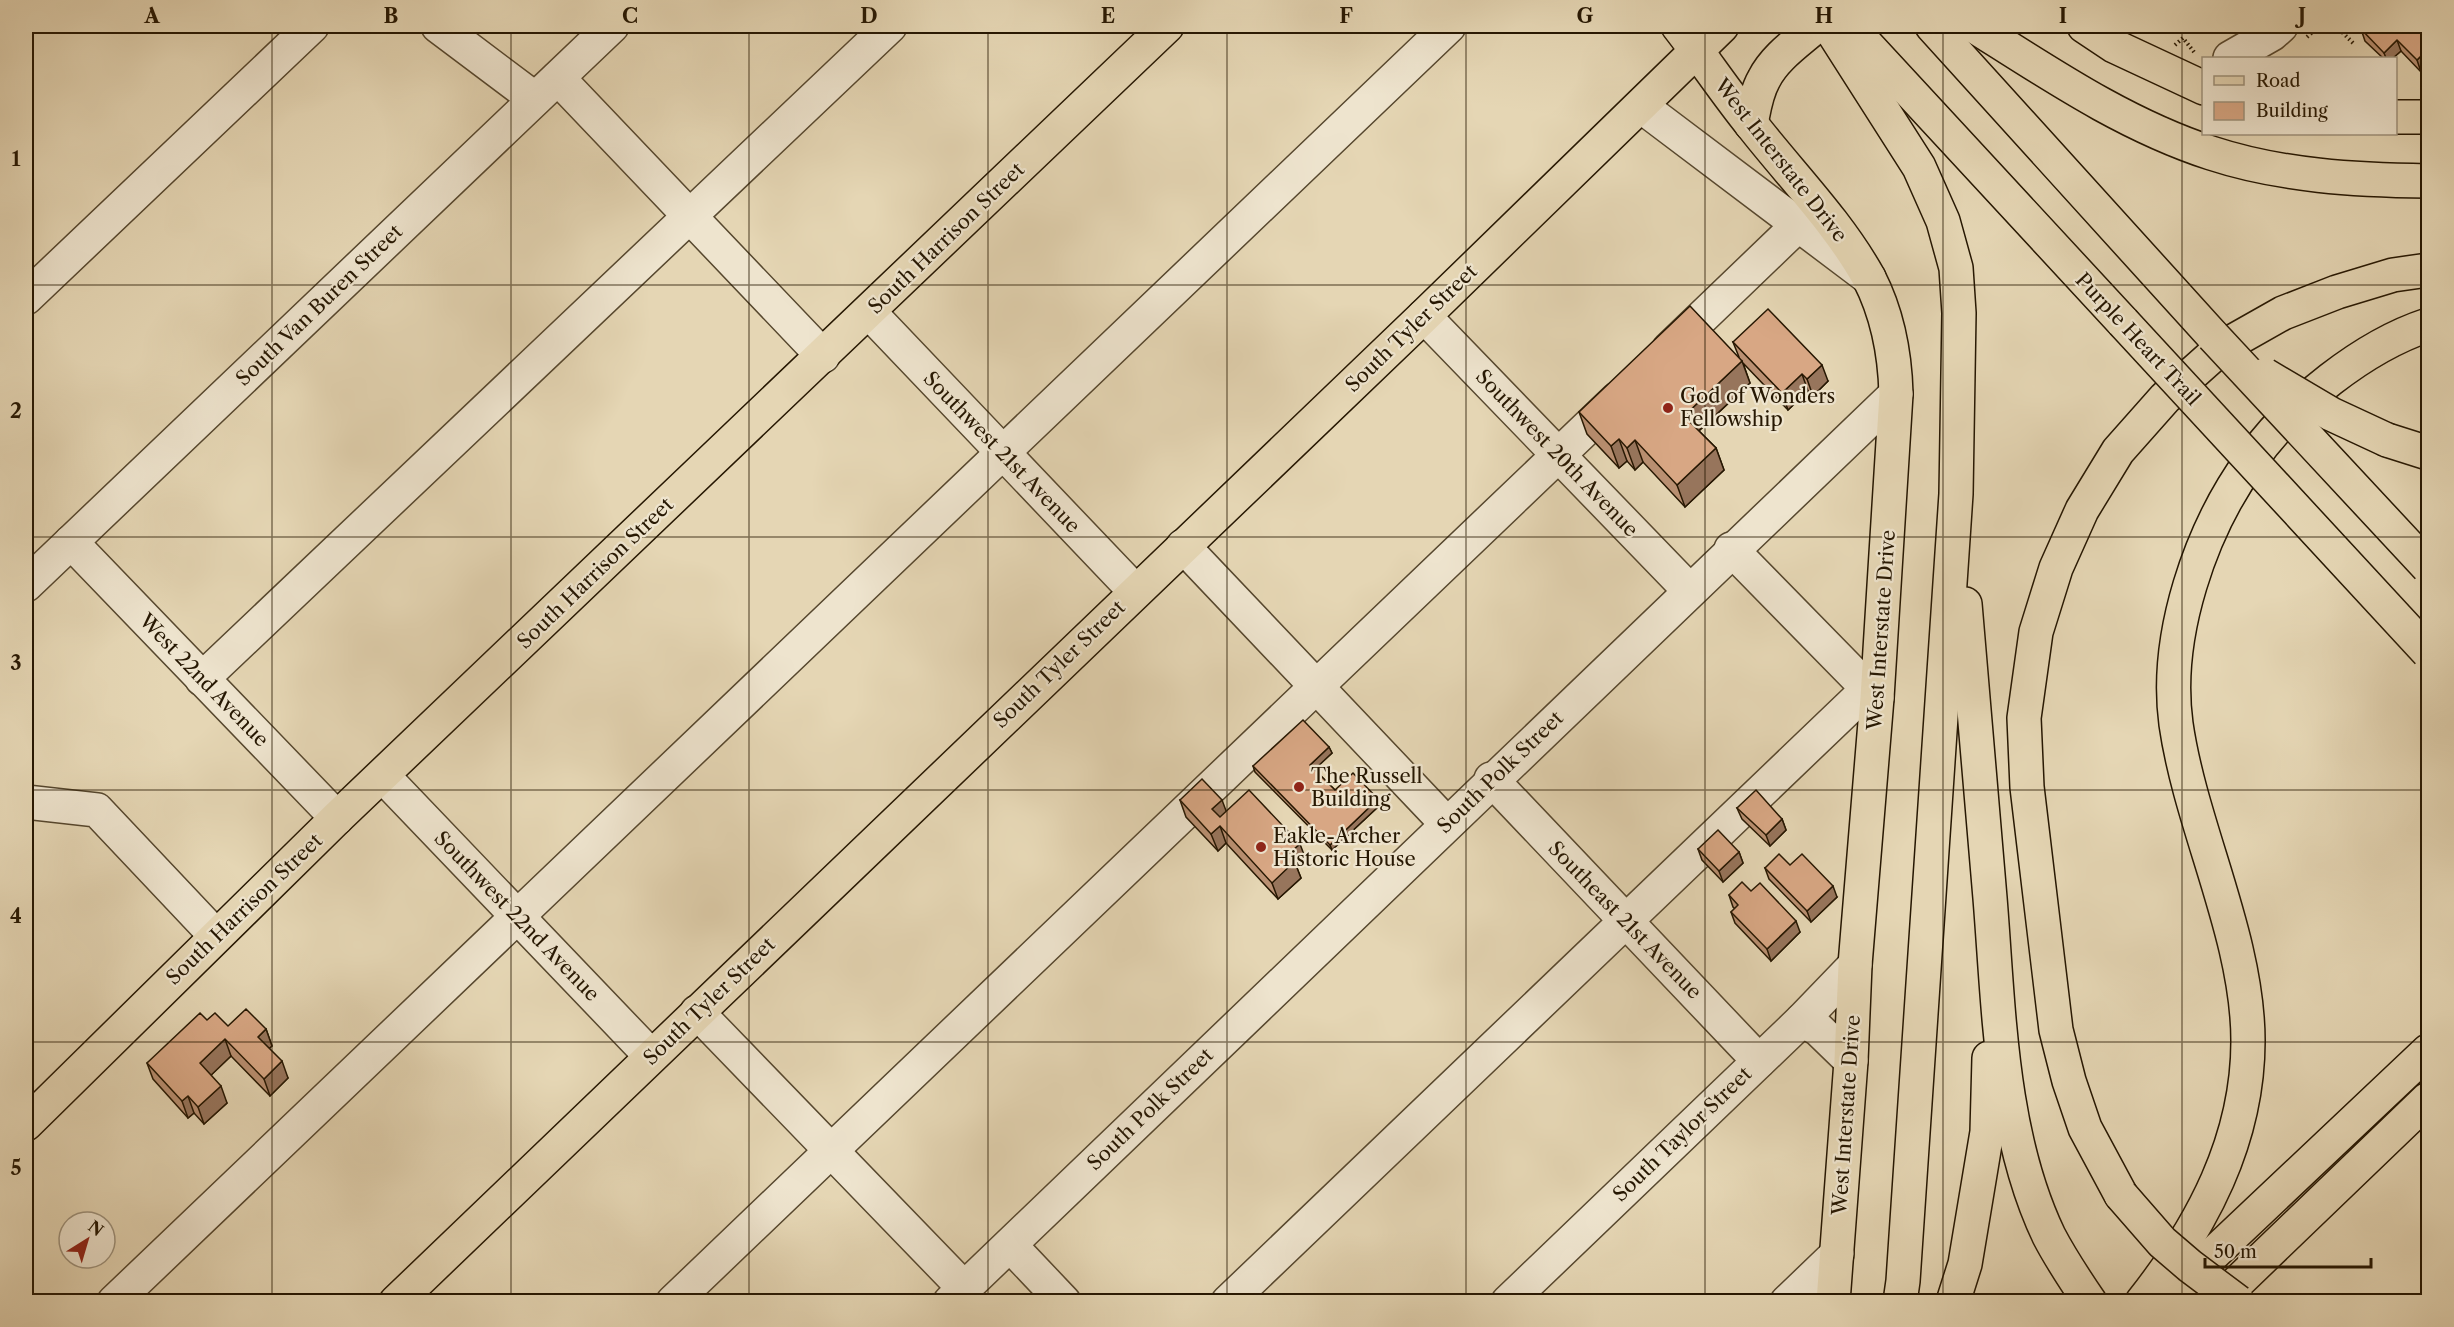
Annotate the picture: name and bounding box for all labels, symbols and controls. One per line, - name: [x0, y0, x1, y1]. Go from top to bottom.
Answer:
- text: A: [143, 4, 160, 28]
- text: B: [384, 4, 399, 28]
- text: C: [622, 4, 638, 28]
- text: D: [860, 4, 878, 28]
- text: E: [1101, 4, 1115, 28]
- text: F: [1339, 4, 1353, 28]
- text: G: [1577, 4, 1594, 28]
- text: H: [1815, 4, 1833, 28]
- text: I: [2059, 4, 2067, 28]
- text: J: [2294, 4, 2306, 28]
- legend: [2202, 57, 2397, 135]
- text: Road: [2256, 70, 2301, 92]
- street label: West Interstate Drive: [1709, 73, 1852, 247]
- text: Building: [2256, 100, 2328, 122]
- text: 1: [12, 147, 21, 171]
- street label: South Harrison Street: [863, 157, 1029, 319]
- street label: South Van Buren Street: [231, 219, 407, 391]
- street label: South Tyler Street: [1340, 259, 1482, 397]
- street label: Purple Heart Trail: [2071, 268, 2206, 410]
- street label: Southwest 20th Avenue: [1471, 364, 1643, 542]
- street label: Southwest 21st Avenue: [919, 366, 1085, 538]
- place label: God of Wonders Fellowship: [1680, 384, 1835, 431]
- text: 2: [10, 399, 22, 423]
- marker: God of Wonders Fellowship: [1661, 401, 1675, 415]
- street label: South Harrison Street: [512, 492, 678, 654]
- street label: West Interstate Drive: [1862, 529, 1900, 732]
- street label: South Tyler Street: [988, 595, 1130, 733]
- street label: West 22nd Avenue: [134, 608, 274, 752]
- text: 3: [10, 651, 22, 675]
- street label: South Polk Street: [1432, 706, 1568, 838]
- place label: The Russell Building: [1311, 764, 1423, 811]
- marker: The Russell Building: [1292, 780, 1306, 794]
- place label: Eakle-Archer Historic House: [1273, 824, 1416, 871]
- street label: Southwest 22nd Avenue: [429, 826, 605, 1006]
- street label: South Harrison Street: [161, 828, 327, 990]
- street label: Southeast 21st Avenue: [1543, 836, 1707, 1004]
- marker: Eakle-Archer Historic House: [1254, 840, 1268, 854]
- text: 4: [10, 904, 22, 928]
- street label: South Tyler Street: [638, 932, 780, 1070]
- street label: West Interstate Drive: [1827, 1014, 1865, 1217]
- street label: South Polk Street: [1082, 1043, 1218, 1175]
- street label: South Taylor Street: [1608, 1062, 1756, 1206]
- text: 5: [10, 1156, 22, 1180]
- north arrow: [57, 1210, 117, 1270]
- text: N: [84, 1216, 108, 1240]
- scale bar: [2205, 1231, 2372, 1269]
- text: 50 m: [2214, 1241, 2257, 1263]

